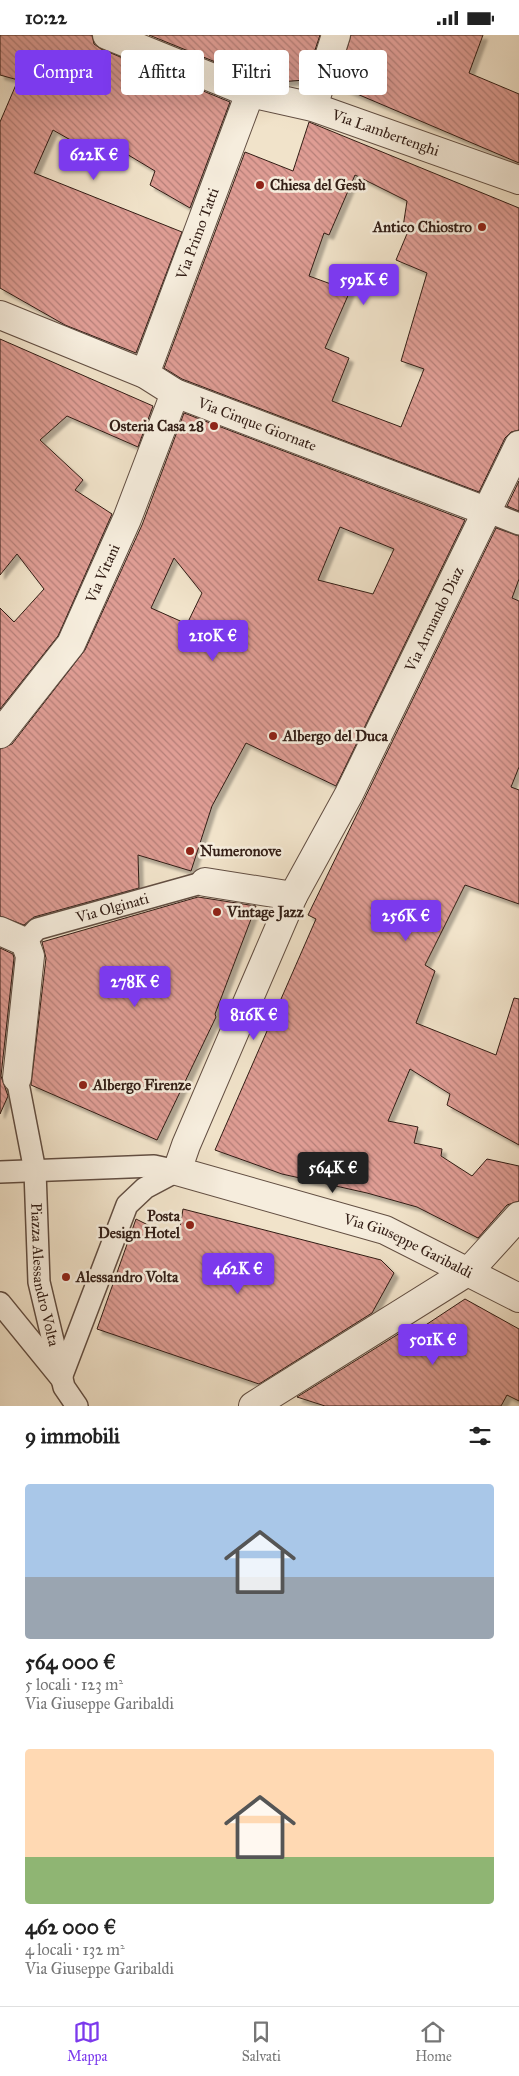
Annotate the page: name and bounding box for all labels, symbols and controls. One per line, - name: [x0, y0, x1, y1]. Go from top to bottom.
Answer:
- text: 10:22: [25, 6, 67, 29]
- chip: Compra: [15, 50, 111, 95]
- chip: Affitta: [121, 50, 204, 95]
- chip: Filtri: [214, 50, 289, 95]
- chip: Nuovo: [299, 50, 387, 95]
- street label: Via Lambertenghi: [329, 105, 442, 160]
- pin: 622K €: [53, 139, 135, 181]
- text: 622K €: [70, 145, 118, 164]
- place label: Chiesa del Gesù: [270, 176, 366, 194]
- marker: Chiesa del Gesù: [254, 179, 266, 191]
- street label: Via Primo Tatti: [172, 185, 223, 283]
- place label: Antico Chiostro: [372, 218, 472, 236]
- marker: Antico Chiostro: [476, 221, 488, 233]
- pin: 592K €: [323, 263, 405, 306]
- text: 592K €: [340, 270, 388, 289]
- street label: Via Cinque Giornate: [194, 393, 319, 455]
- place label: Osteria Casa 28: [109, 417, 204, 435]
- marker: Osteria Casa 28: [208, 420, 220, 432]
- street label: Via Vitani: [81, 541, 124, 607]
- street label: Via Armando Diaz: [401, 564, 467, 675]
- pin: 210K €: [172, 619, 254, 662]
- text: 210K €: [189, 626, 237, 645]
- place label: Albergo del Duca: [282, 727, 388, 746]
- marker: Albergo del Duca: [267, 730, 279, 742]
- place label: Numeronove: [200, 842, 282, 860]
- marker: Numeronove: [184, 845, 196, 857]
- street label: Via Olginati: [73, 889, 151, 927]
- pin: 256K €: [365, 899, 447, 942]
- place label: Vintage Jazz: [226, 903, 304, 922]
- marker: Vintage Jazz: [211, 906, 223, 918]
- text: 256K €: [382, 906, 430, 925]
- pin: 278K €: [94, 965, 176, 1008]
- text: 278K €: [110, 972, 160, 991]
- pin: 816K €: [213, 999, 295, 1041]
- text: 816K €: [230, 1005, 278, 1024]
- place label: Albergo Firenze: [92, 1076, 192, 1095]
- marker: Albergo Firenze: [77, 1079, 89, 1091]
- pin: 564K €: [292, 1151, 374, 1194]
- text: 564K €: [308, 1158, 358, 1177]
- street label: Piazza Alessandro Volta: [27, 1202, 63, 1349]
- place label: Posta Design Hotel: [98, 1207, 181, 1243]
- street label: Via Giuseppe Garibaldi: [341, 1209, 476, 1282]
- marker: Posta Design Hotel: [184, 1219, 196, 1231]
- pin: 462K €: [197, 1253, 279, 1295]
- text: 462K €: [213, 1259, 263, 1278]
- place label: Alessandro Volta: [75, 1268, 179, 1286]
- marker: Alessandro Volta: [60, 1271, 72, 1283]
- pin: 501K €: [392, 1323, 474, 1366]
- text: 501K €: [409, 1330, 457, 1349]
- icon: filters: [466, 1422, 494, 1450]
- text: 9 immobili: [25, 1423, 120, 1449]
- icon: home: [215, 1517, 305, 1607]
- text: 564 000 €: [25, 1649, 116, 1675]
- text: 5 locali · 123 m²: [25, 1675, 123, 1694]
- text: Via Giuseppe Garibaldi: [25, 1694, 174, 1713]
- icon: home: [215, 1782, 305, 1872]
- text: 462 000 €: [25, 1914, 116, 1940]
- text: 4 locali · 132 m²: [25, 1940, 125, 1959]
- text: Via Giuseppe Garibaldi: [25, 1959, 174, 1978]
- tab: Mappa: [67, 2018, 107, 2065]
- tab: Salvati: [242, 2018, 281, 2065]
- tab: Home: [415, 2018, 452, 2065]

